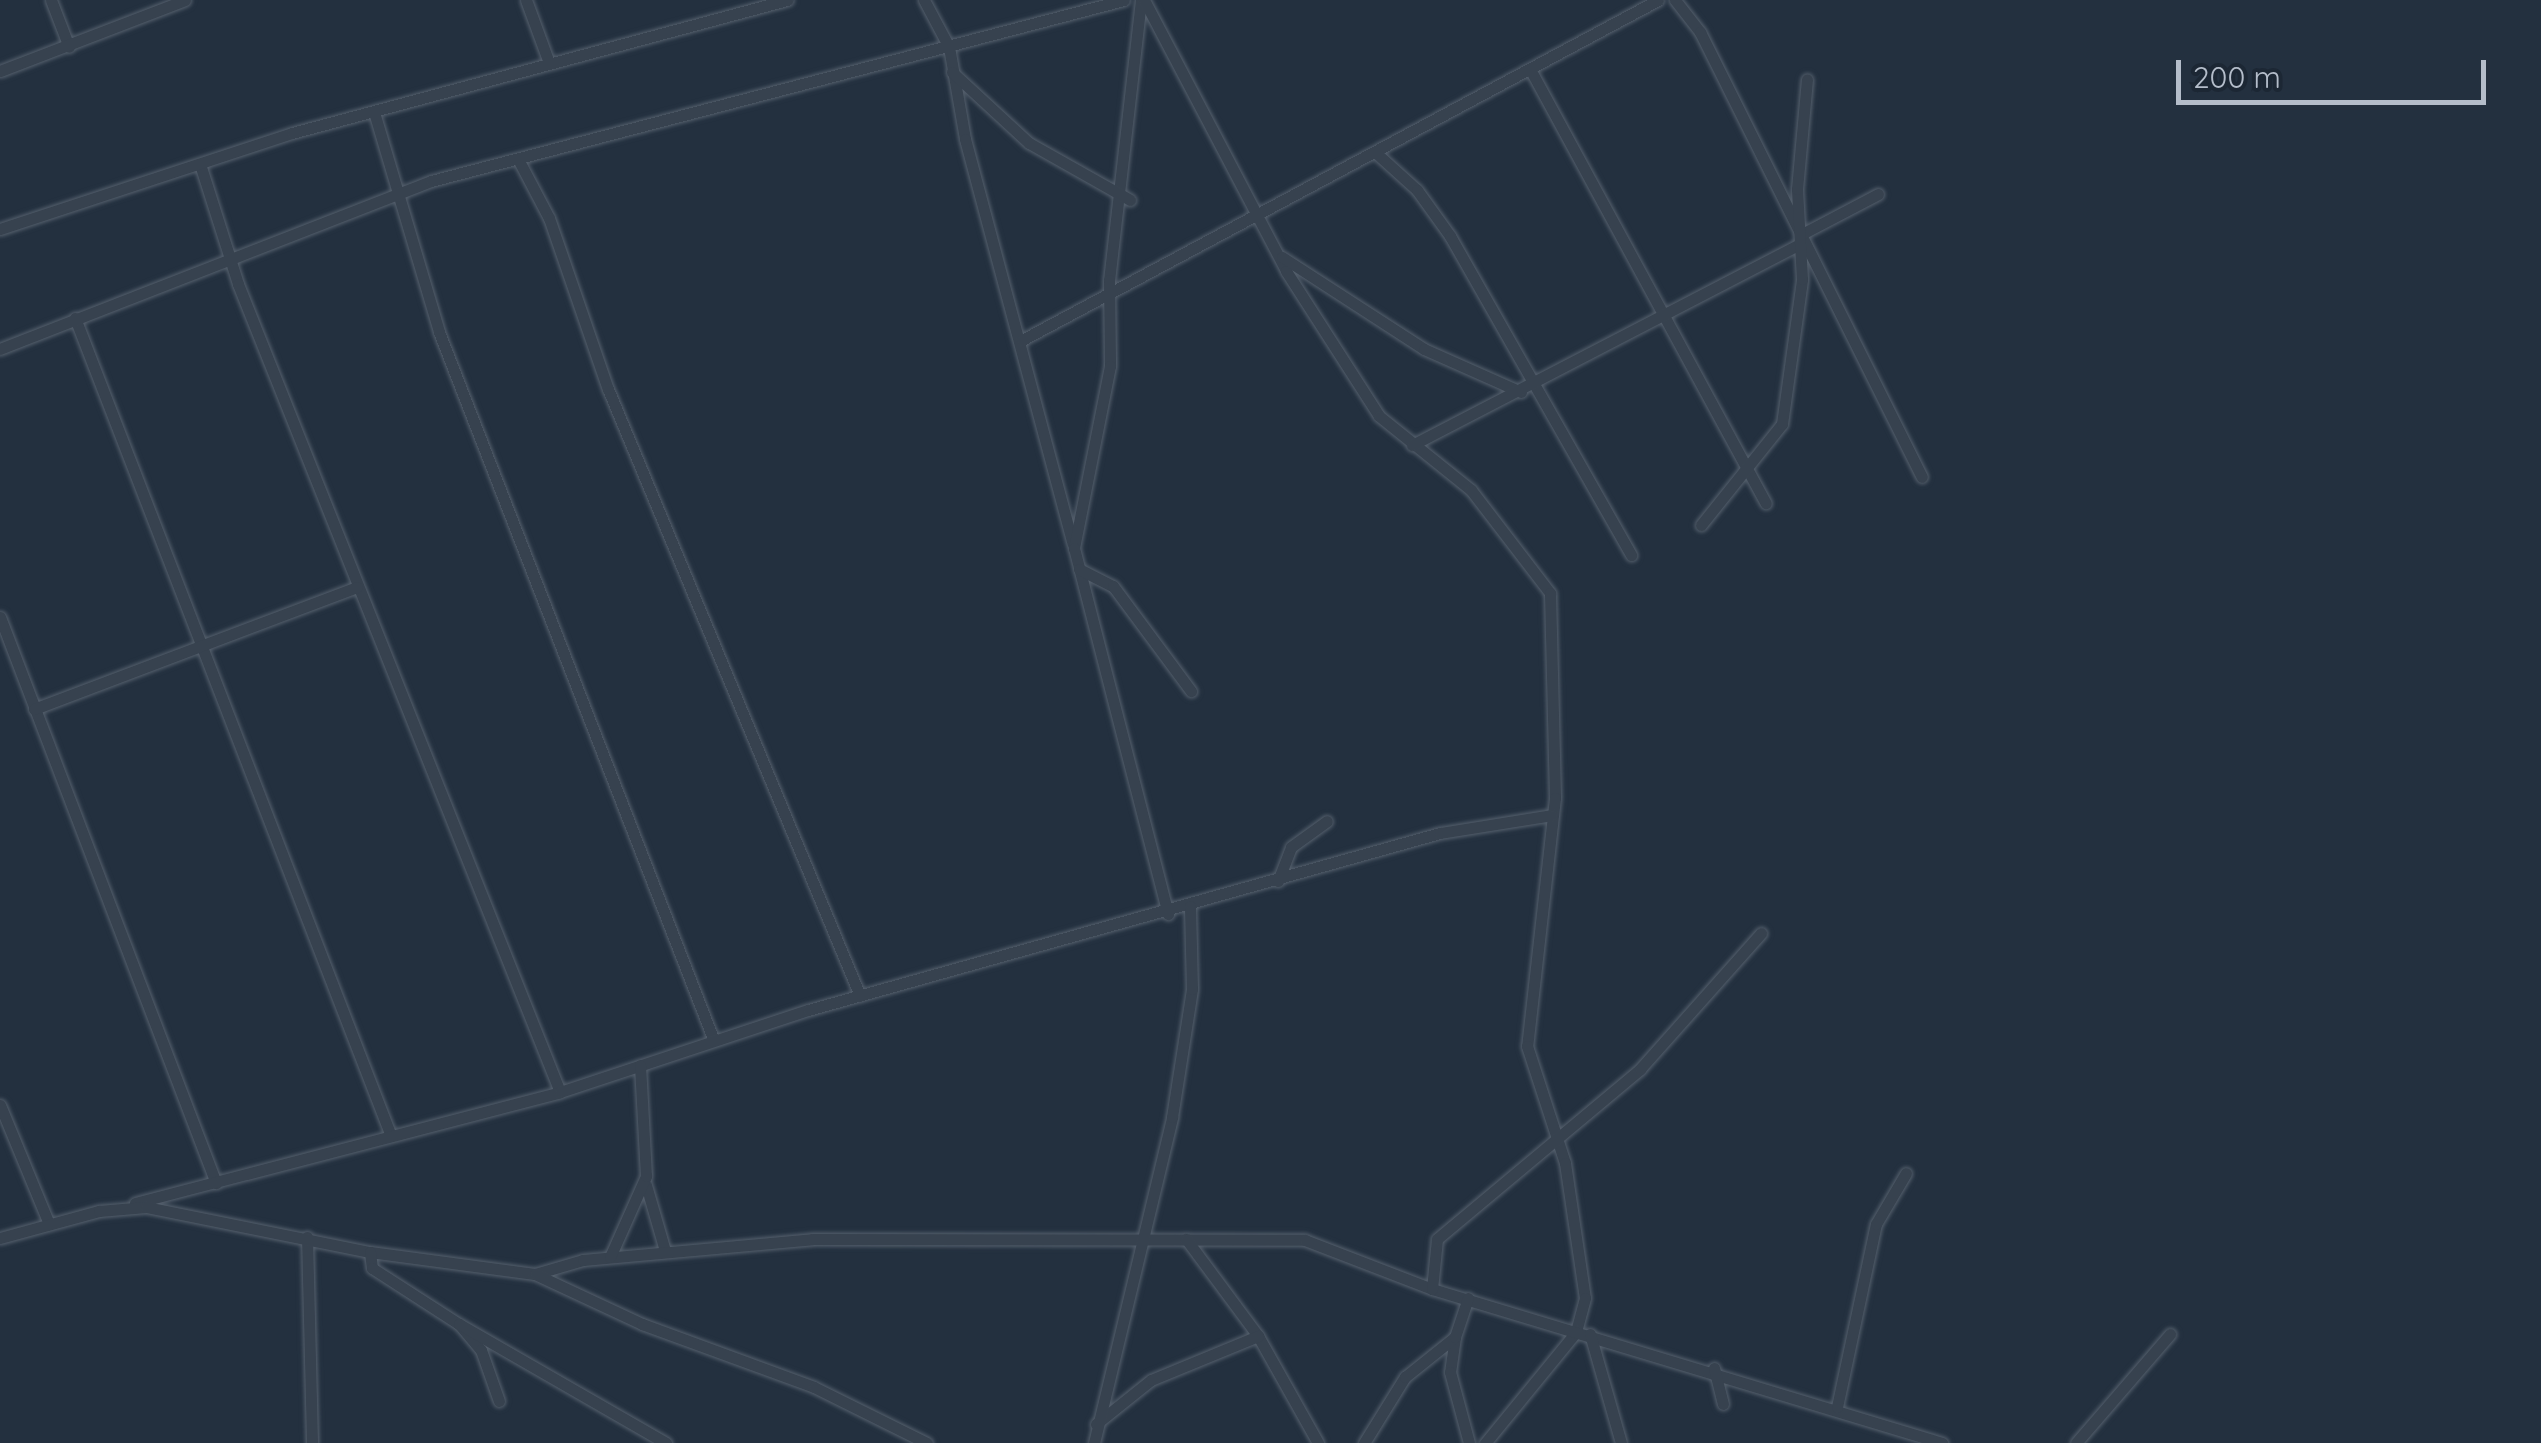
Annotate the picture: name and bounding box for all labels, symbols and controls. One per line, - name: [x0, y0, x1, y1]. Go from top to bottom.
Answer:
- scale bar: [2181, 40, 2491, 102]
- text: 200 m: [2193, 58, 2281, 96]

